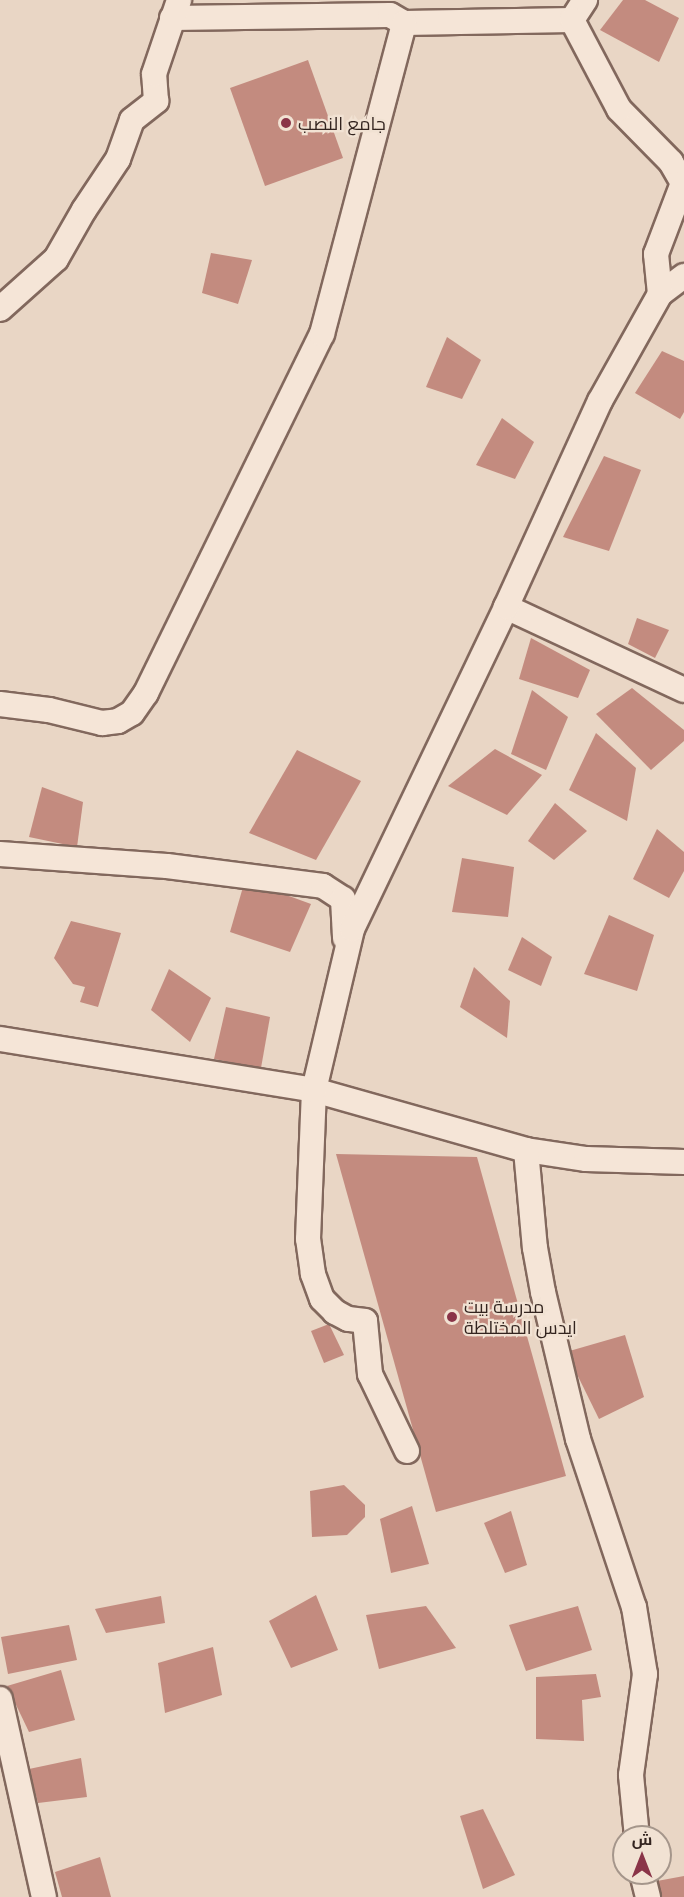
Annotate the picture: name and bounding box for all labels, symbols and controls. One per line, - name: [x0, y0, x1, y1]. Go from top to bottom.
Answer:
- place label: جامع النصب: [298, 112, 386, 134]
- marker: جامع النصب: [279, 116, 293, 130]
- place label: مدرسة بيت ايدس المختلطة: [464, 1296, 577, 1338]
- marker: مدرسة بيت ايدس المختلطة: [445, 1310, 459, 1324]
- north arrow: [612, 1825, 672, 1885]
- text: ش: [632, 1828, 652, 1850]

